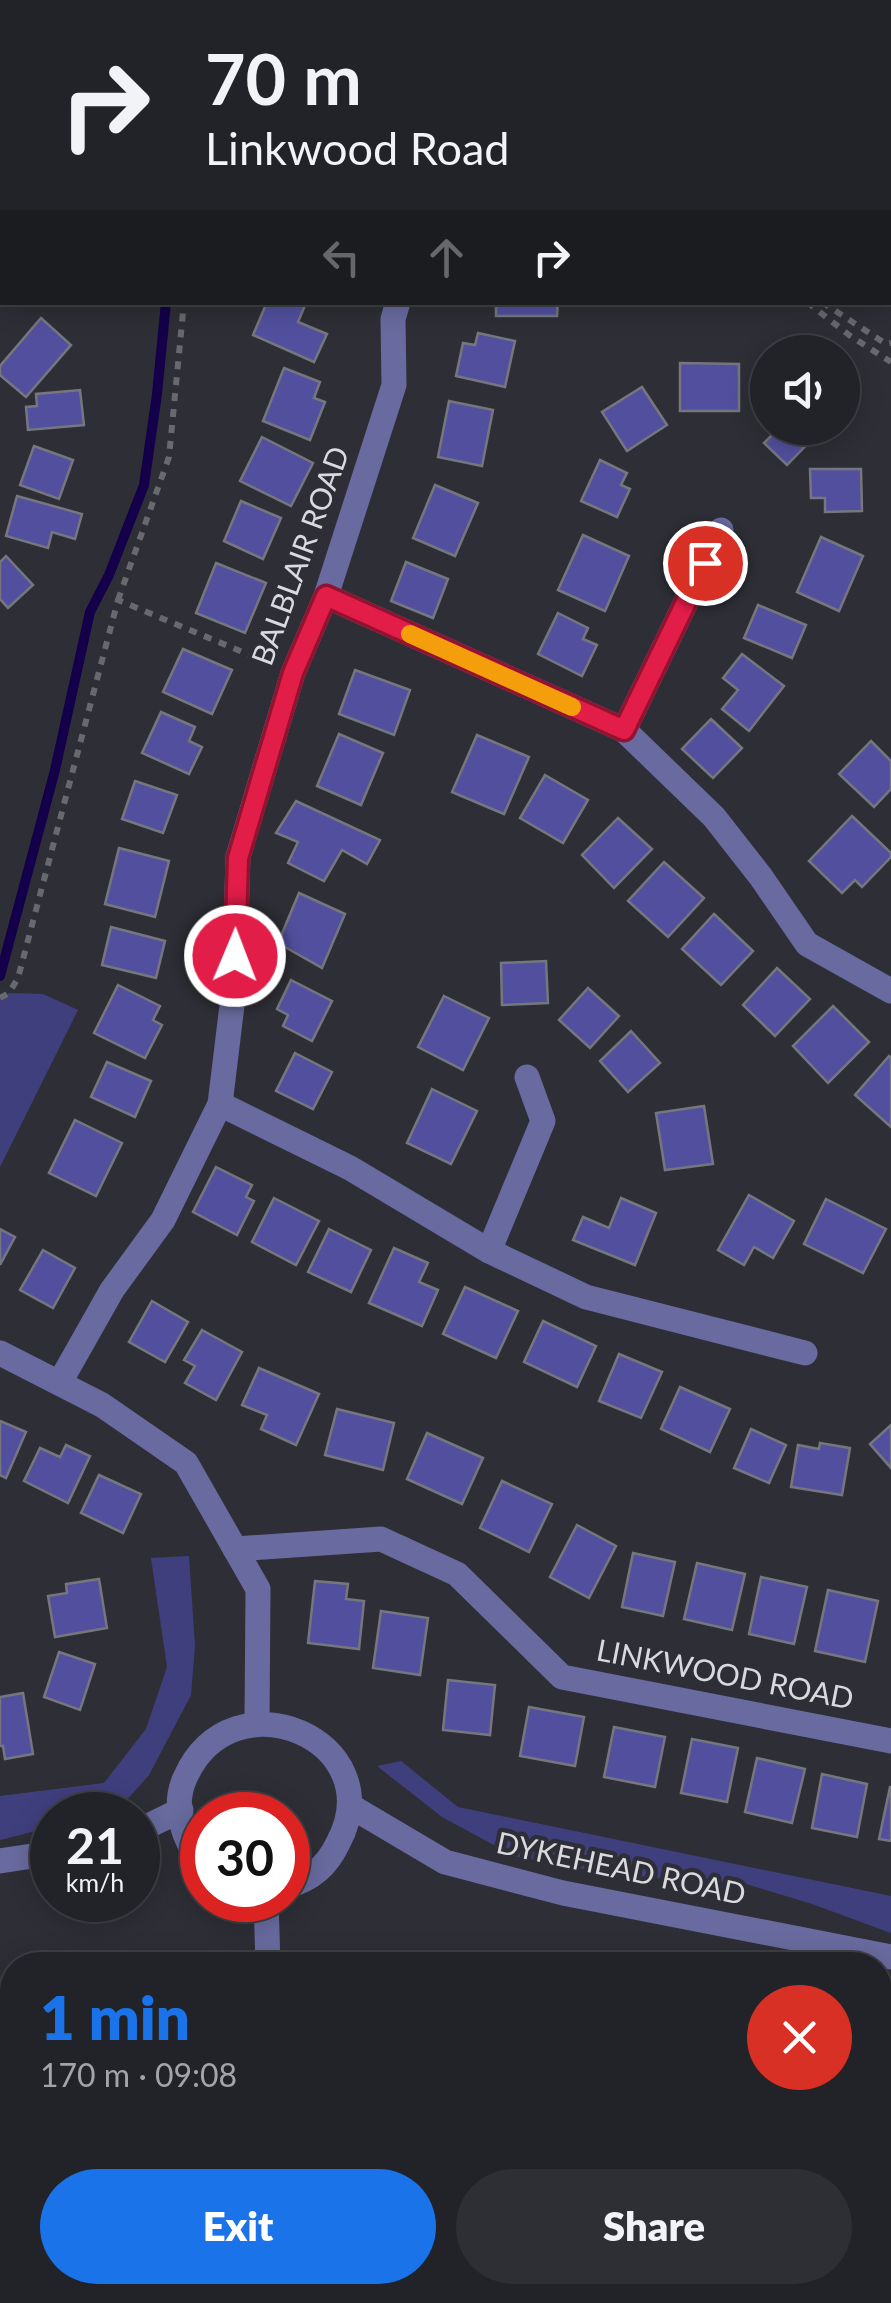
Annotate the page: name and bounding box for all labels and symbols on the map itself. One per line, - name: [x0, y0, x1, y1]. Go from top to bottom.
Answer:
- street label: BALBLAIR ROAD: [243, 441, 355, 670]
- pin: [663, 521, 748, 606]
- position arrow: [183, 904, 287, 1008]
- street label: LINKWOOD ROAD: [594, 1630, 857, 1716]
- speed limit sign: 30: [180, 1792, 310, 1922]
- street label: DYKEHEAD ROAD: [494, 1823, 749, 1911]

